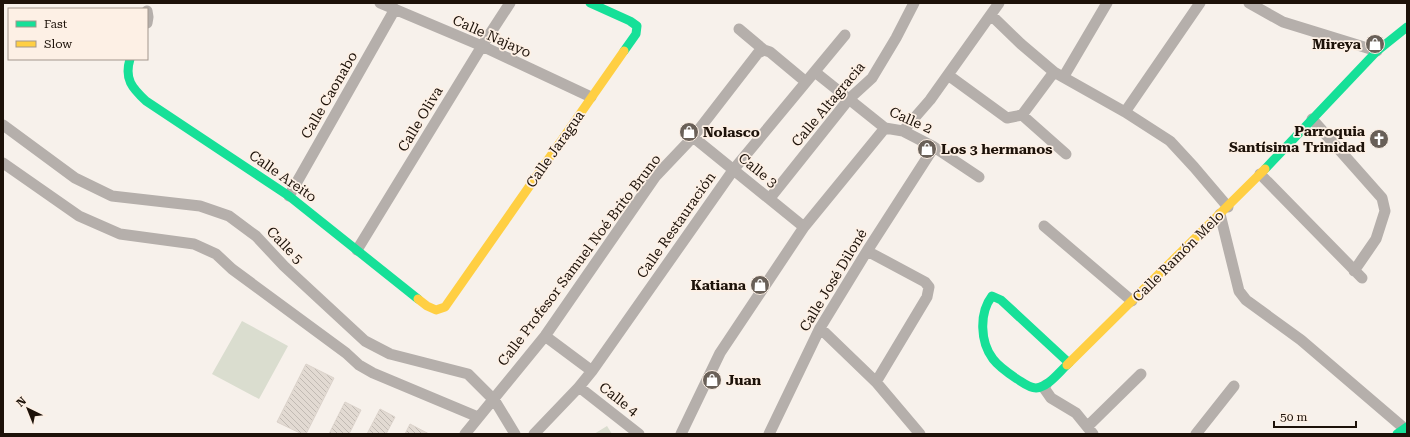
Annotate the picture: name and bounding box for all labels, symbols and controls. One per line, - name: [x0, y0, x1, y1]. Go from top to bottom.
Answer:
- legend: [8, 8, 148, 60]
- street label: Calle Najayo: [450, 12, 534, 60]
- text: Fast: [44, 17, 68, 31]
- shop icon: Mireya: [1364, 33, 1386, 55]
- place label: Mireya: [1312, 36, 1362, 52]
- text: Slow: [44, 37, 72, 51]
- street label: Calle Caonabo: [298, 49, 360, 141]
- street label: Calle Altagracia: [788, 58, 868, 150]
- street label: Calle Oliva: [394, 83, 446, 154]
- street label: Calle 2: [887, 103, 935, 137]
- street label: Calle Jaragua: [523, 107, 588, 191]
- shop icon: Nolasco: [678, 121, 700, 143]
- place label: Parroquia Santísima Trinidad: [1229, 123, 1366, 155]
- place label: Nolasco: [703, 124, 760, 140]
- church icon: Parroquia Santísima Trinidad: [1368, 128, 1390, 150]
- shop icon: Los 3 hermanos: [916, 138, 938, 160]
- place label: Los 3 hermanos: [941, 141, 1052, 157]
- street label: Calle Areito: [246, 147, 320, 205]
- street label: Calle 3: [735, 150, 781, 191]
- street label: Calle Profesor Samuel Noé Brito Bruno: [494, 151, 664, 369]
- street label: Calle Restauración: [633, 169, 719, 281]
- street label: Calle Ramón Melo: [1129, 207, 1227, 305]
- street label: Calle 5: [263, 223, 307, 267]
- street label: Calle José Diloné: [796, 226, 870, 334]
- shop icon: Katiana: [749, 274, 771, 296]
- place label: Katiana: [691, 277, 747, 293]
- shop icon: Juan: [701, 369, 723, 391]
- place label: Juan: [726, 372, 762, 388]
- street label: Calle 4: [596, 379, 642, 419]
- north arrow: [8, 389, 48, 429]
- text: N: [14, 394, 29, 410]
- scale bar: [1274, 403, 1356, 429]
- text: 50 m: [1280, 410, 1307, 424]

